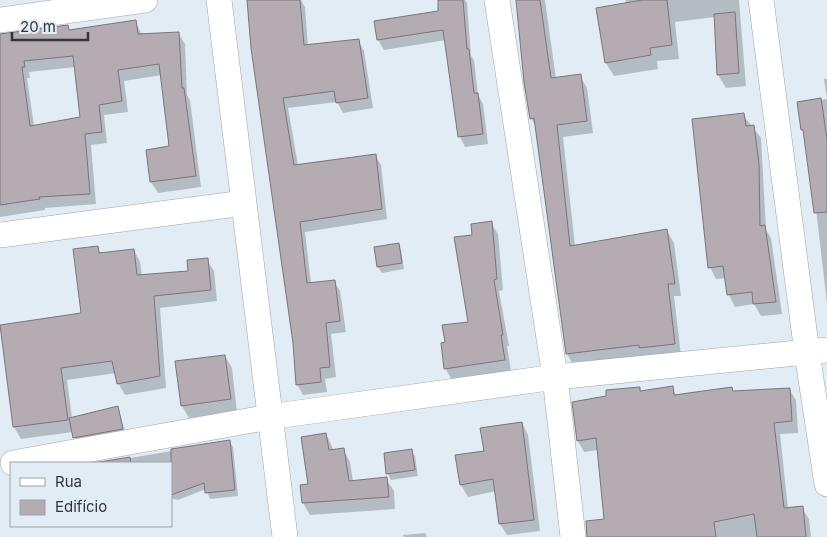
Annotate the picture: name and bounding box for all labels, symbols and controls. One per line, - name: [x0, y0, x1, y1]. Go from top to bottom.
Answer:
- scale bar: [12, 10, 89, 42]
- text: 20 m: [20, 17, 56, 36]
- legend: [10, 462, 172, 527]
- text: Rua: [55, 472, 82, 491]
- text: Edifício: [55, 497, 107, 516]

